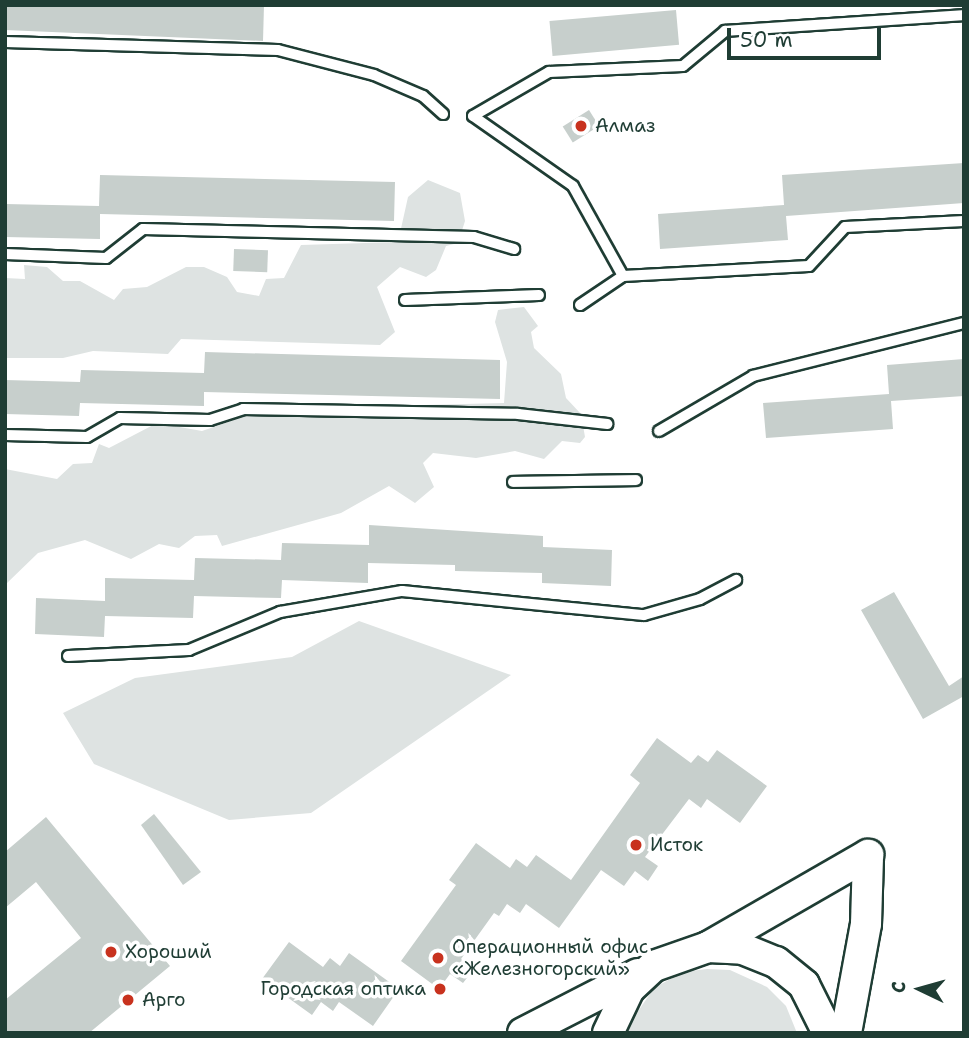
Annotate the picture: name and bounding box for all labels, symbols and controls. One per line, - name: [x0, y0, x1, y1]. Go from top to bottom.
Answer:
- scale bar: [731, 14, 885, 58]
- text: 50 m: [740, 26, 793, 54]
- place label: Алмаз: [595, 115, 655, 137]
- marker: Алмаз: [573, 118, 589, 134]
- place label: Исток: [650, 834, 703, 856]
- marker: Исток: [628, 837, 644, 853]
- place label: Операционный офис «Железногорский»: [452, 936, 648, 980]
- place label: Хороший: [125, 941, 212, 963]
- marker: Хороший: [103, 944, 119, 960]
- marker: Операционный офис «Железногорский»: [430, 950, 446, 966]
- north arrow: [885, 954, 955, 1024]
- place label: Городская оптика: [260, 978, 426, 1000]
- text: С: [886, 980, 912, 994]
- marker: Городская оптика: [432, 981, 448, 997]
- place label: Арго: [142, 989, 186, 1011]
- marker: Арго: [120, 992, 136, 1008]

